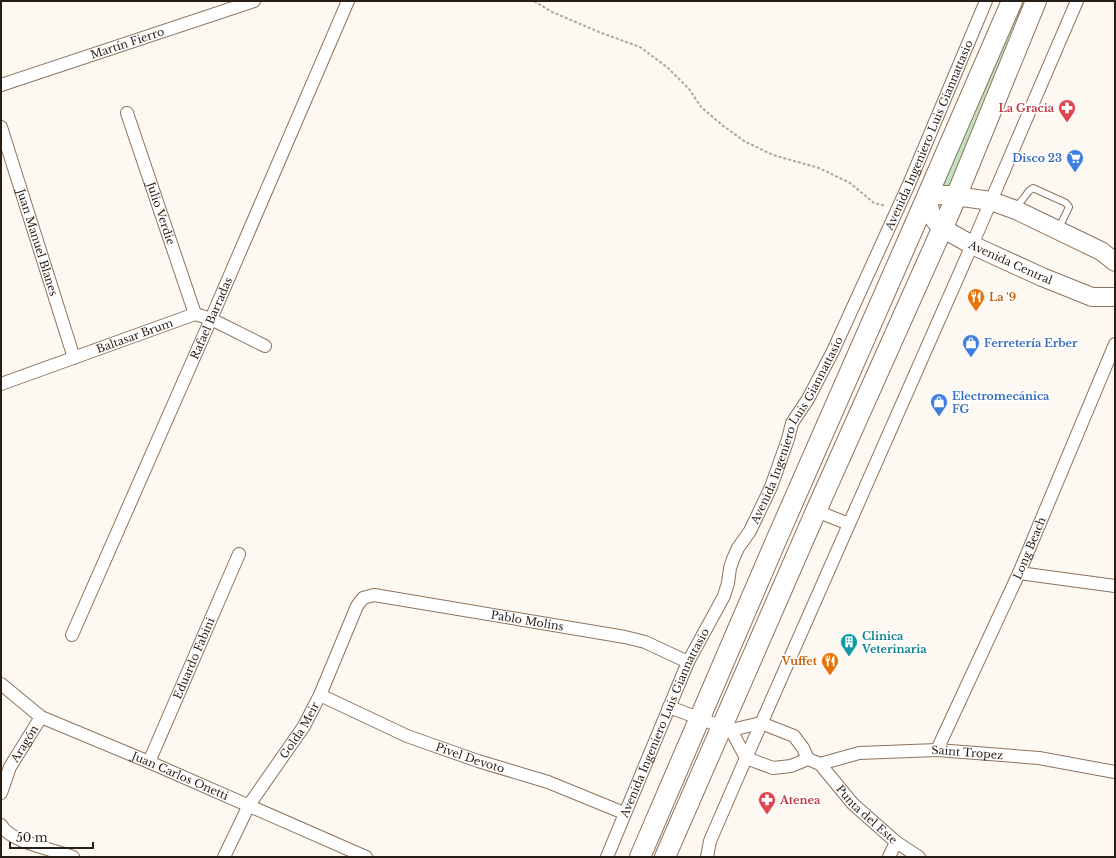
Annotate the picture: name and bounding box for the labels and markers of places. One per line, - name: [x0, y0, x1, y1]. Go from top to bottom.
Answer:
- pharmacy icon: La Gracia: [1057, 98, 1077, 123]
- place label: La Gracia: [999, 101, 1055, 115]
- supermarket icon: Disco 23: [1065, 148, 1085, 173]
- place label: Disco 23: [1012, 151, 1062, 165]
- restaurant icon: La '9: [966, 287, 986, 312]
- place label: La '9: [989, 290, 1016, 304]
- shop icon: Ferretería Erber: [961, 333, 981, 358]
- place label: Ferretería Erber: [984, 336, 1078, 350]
- place label: Electromecánica FG: [952, 389, 1050, 416]
- shop icon: Electromecánica FG: [929, 392, 949, 417]
- place label: Clinica Veterinaria: [861, 629, 927, 656]
- building icon: Clinica Veterinaria: [839, 632, 859, 657]
- restaurant icon: Vuffet: [820, 651, 840, 676]
- place label: Vuffet: [781, 654, 818, 668]
- pharmacy icon: Atenea: [757, 790, 777, 815]
- place label: Atenea: [779, 793, 821, 807]

